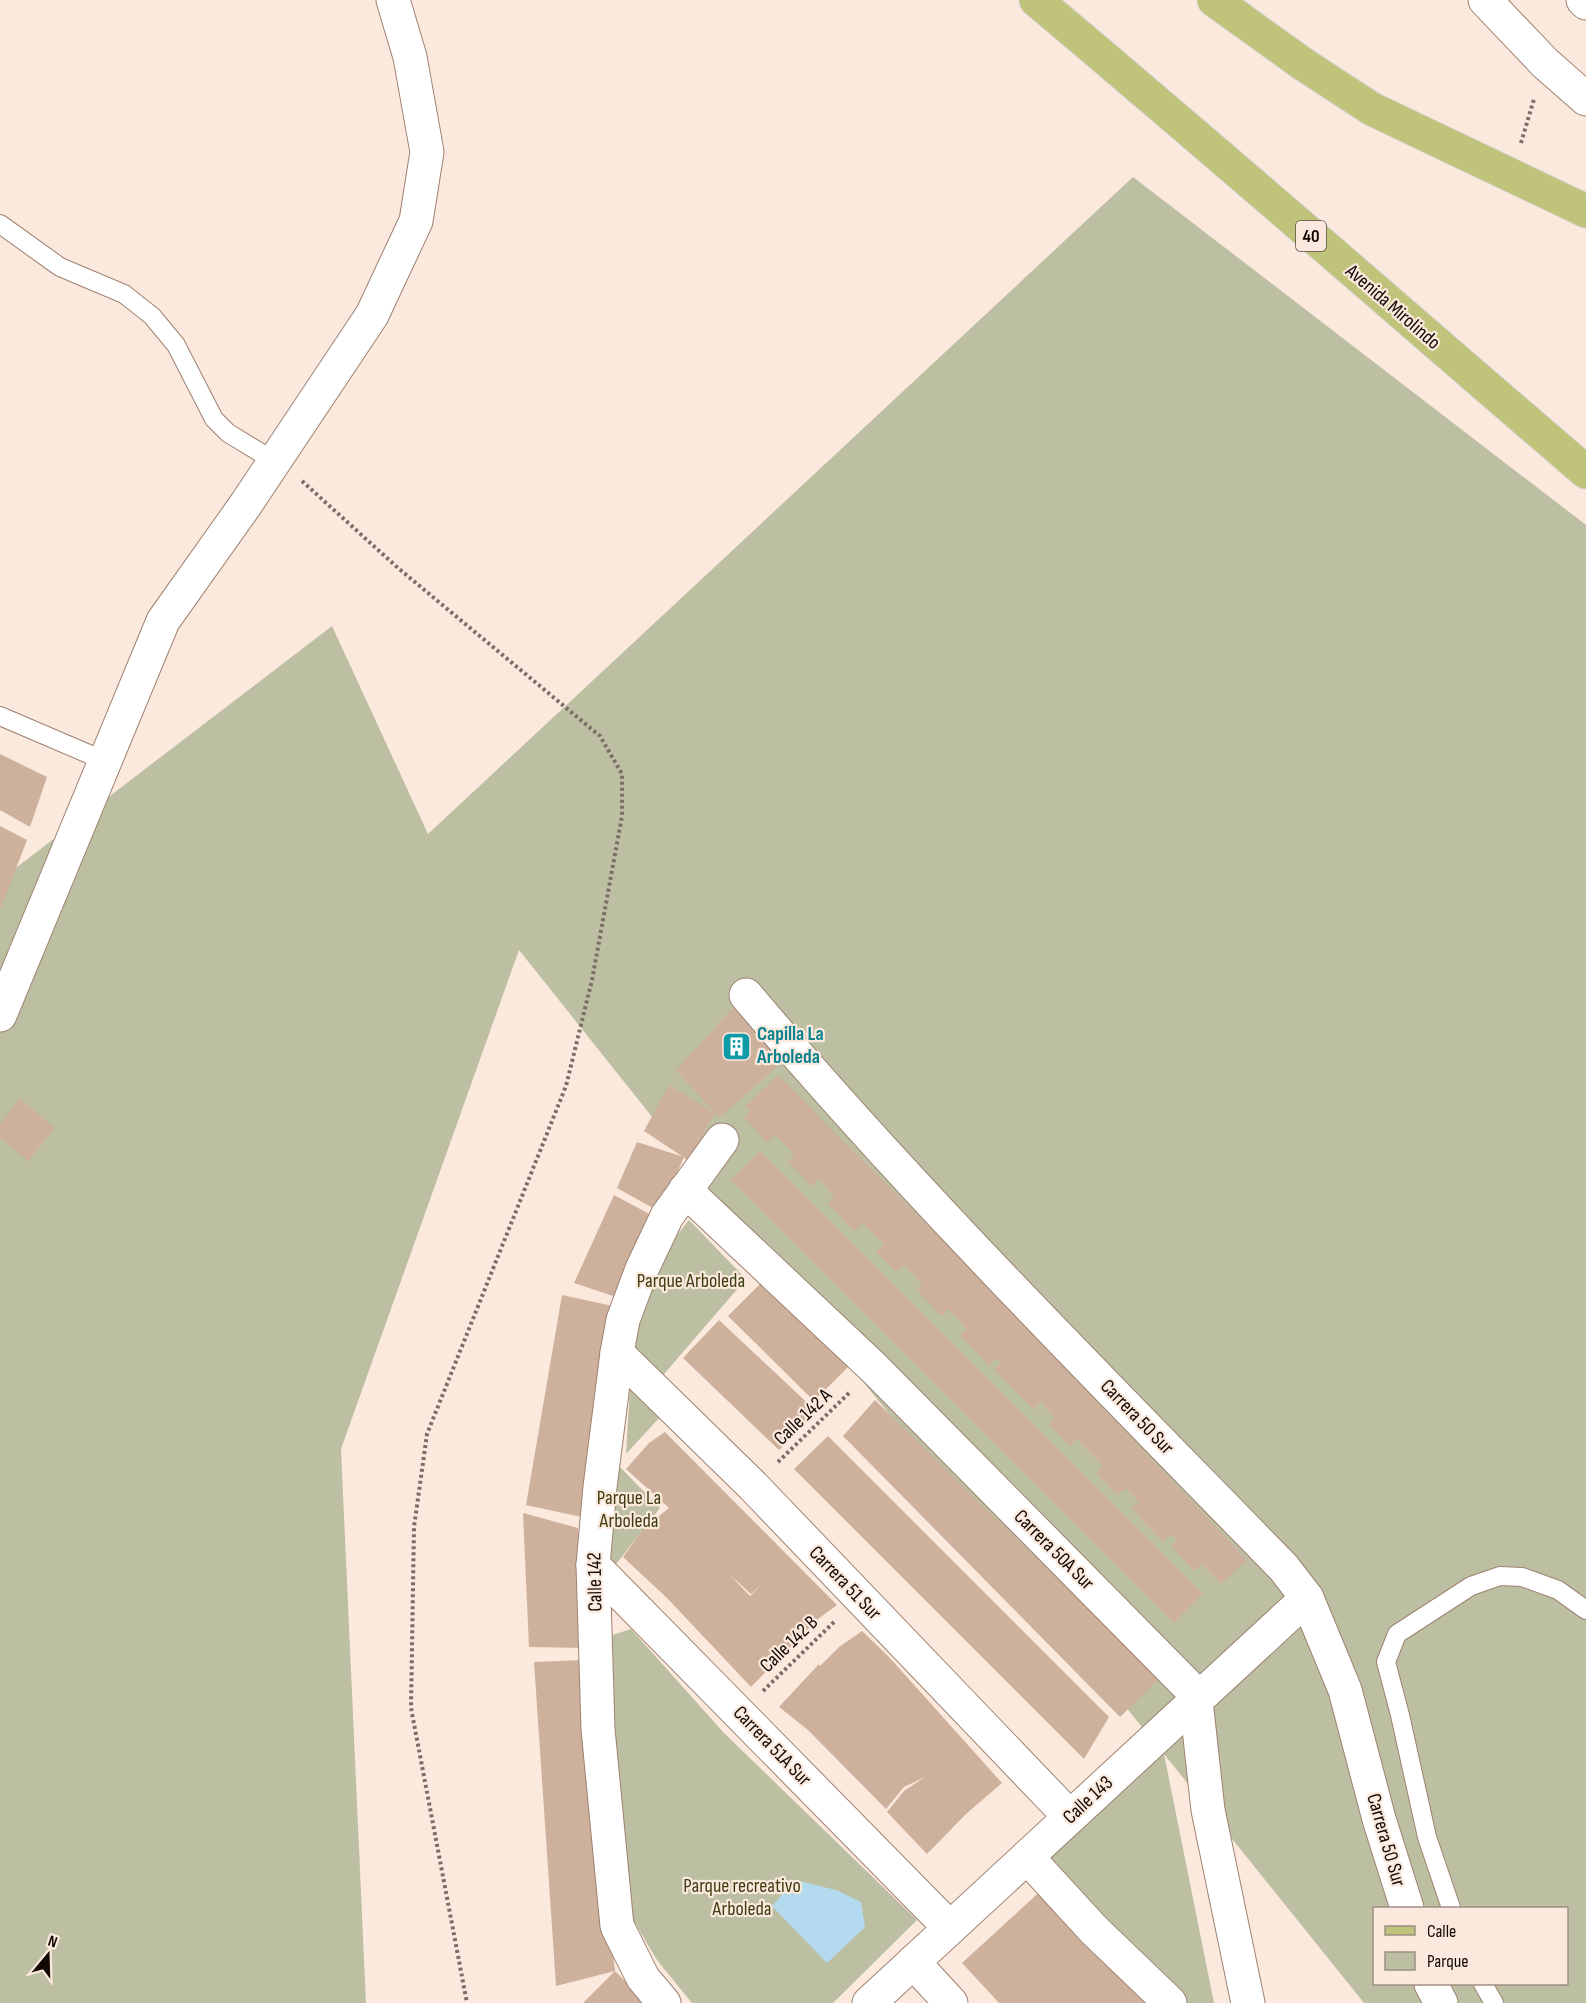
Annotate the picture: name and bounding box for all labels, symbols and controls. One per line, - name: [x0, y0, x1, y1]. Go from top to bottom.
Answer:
- road number: 40: [1296, 221, 1326, 251]
- street label: Avenida Mirolindo: [1340, 259, 1445, 355]
- place label: Capilla La Arboleda: [756, 1022, 824, 1069]
- building icon: Capilla La Arboleda: [720, 1030, 752, 1062]
- park label: Parque Arboleda: [637, 1269, 745, 1293]
- street label: Carrera 50 Sur: [1095, 1374, 1179, 1460]
- street label: Calle 142 A: [769, 1383, 837, 1450]
- park label: Parque La Arboleda: [597, 1486, 661, 1533]
- street label: Carrera 50A Sur: [1009, 1505, 1099, 1595]
- street label: Carrera 51 Sur: [804, 1541, 886, 1625]
- street label: Calle 142: [582, 1552, 608, 1612]
- street label: Calle 142 B: [755, 1610, 823, 1677]
- street label: Carrera 51A Sur: [728, 1701, 816, 1791]
- street label: Calle 143: [1058, 1771, 1118, 1829]
- street label: Carrera 50 Sur: [1361, 1791, 1411, 1889]
- park label: Parque recreativo Arboleda: [683, 1874, 801, 1921]
- legend: [1373, 1907, 1568, 1985]
- text: Calle: [1427, 1921, 1456, 1942]
- north arrow: [18, 1925, 78, 1985]
- text: N: [45, 1932, 60, 1953]
- text: Parque: [1427, 1951, 1468, 1972]

